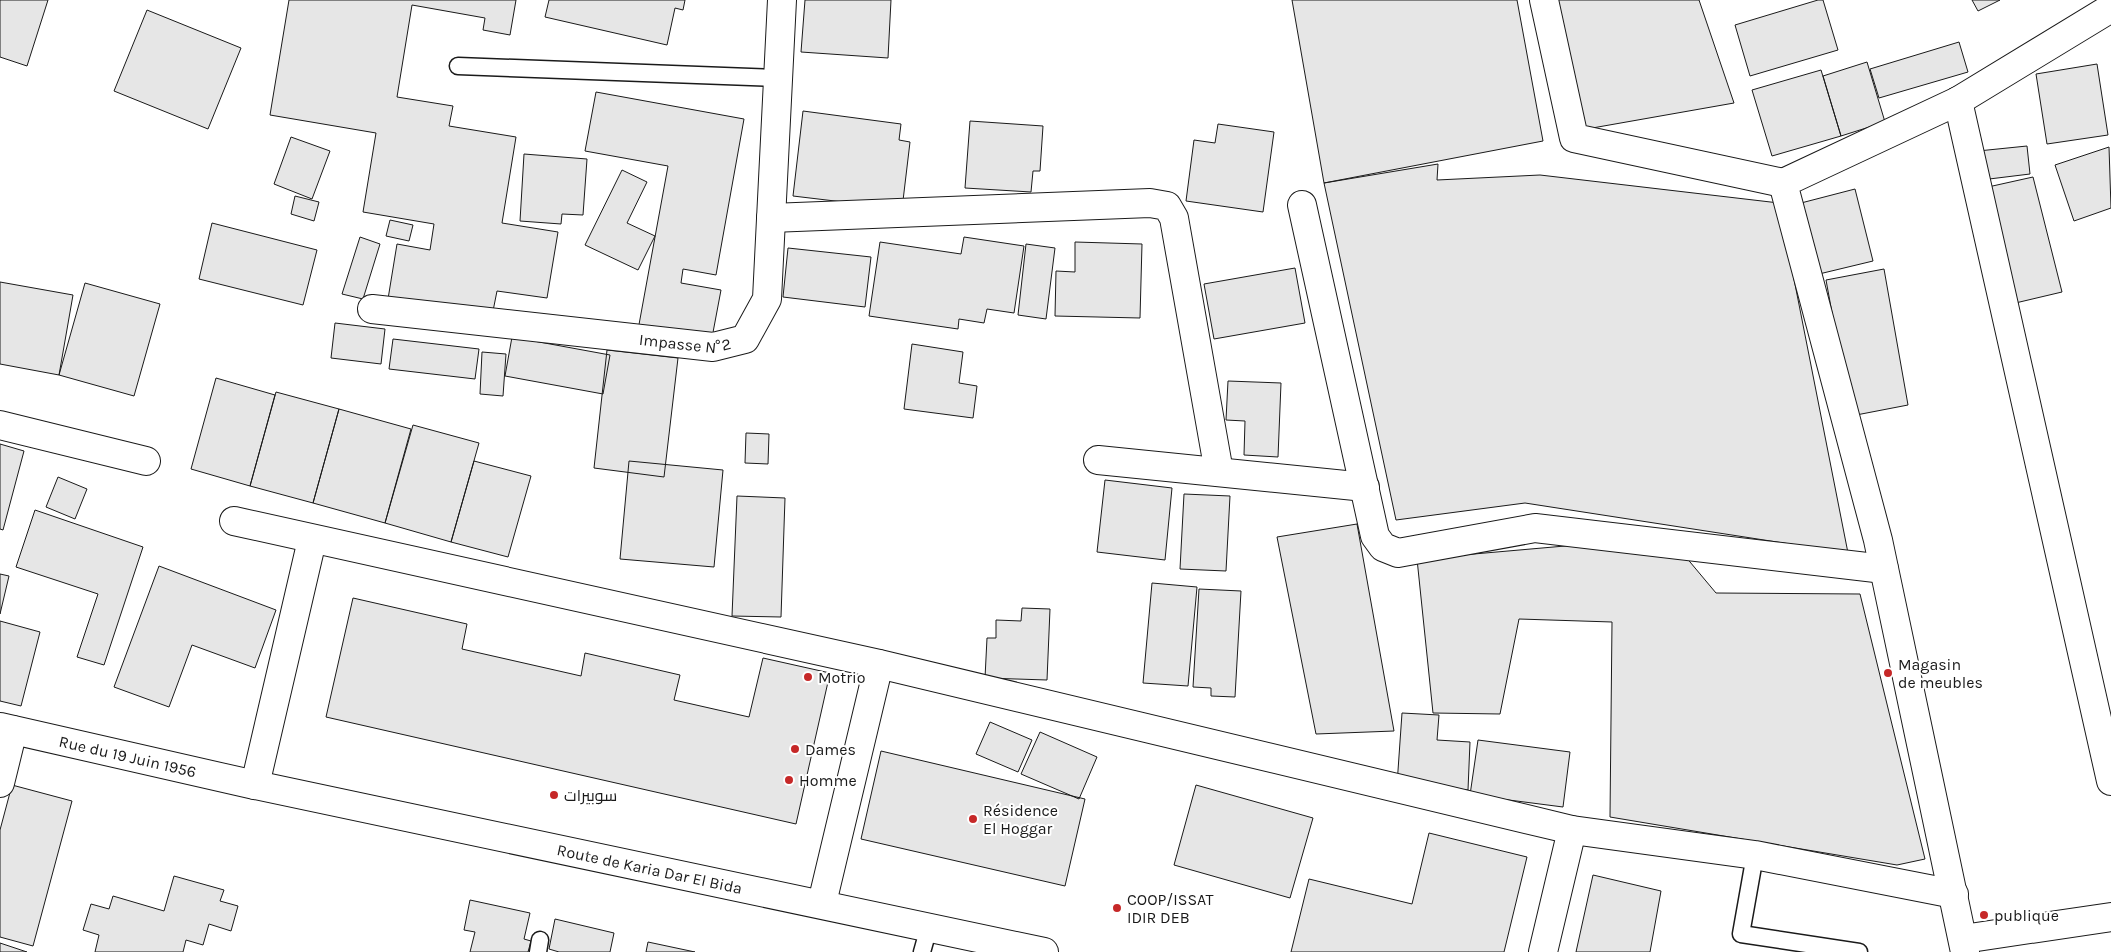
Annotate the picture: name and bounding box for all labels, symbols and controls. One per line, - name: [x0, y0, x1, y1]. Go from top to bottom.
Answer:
- street label: Impasse N°2: [638, 330, 733, 357]
- place label: Magasin de meubles: [1898, 655, 1983, 692]
- marker: Magasin de meubles: [1882, 667, 1894, 679]
- place label: Motrio: [818, 668, 866, 687]
- marker: Motrio: [802, 671, 814, 683]
- street label: Rue du 19 Juin 1956: [57, 732, 198, 781]
- place label: Dames: [805, 740, 856, 759]
- marker: Dames: [789, 743, 801, 755]
- place label: Homme: [799, 771, 857, 790]
- marker: Homme: [783, 774, 795, 786]
- place label: سوبيرات: [564, 786, 617, 805]
- marker: سوبيرات: [548, 789, 560, 801]
- place label: Résidence El Hoggar: [983, 801, 1058, 838]
- marker: Résidence El Hoggar: [967, 813, 979, 825]
- street label: Route de Karia Dar El Bida: [555, 840, 744, 898]
- place label: COOP/ISSAT IDIR DEB: [1127, 890, 1214, 927]
- marker: COOP/ISSAT IDIR DEB: [1111, 902, 1123, 914]
- place label: publique: [1994, 906, 2059, 925]
- marker: publique: [1978, 909, 1990, 921]

